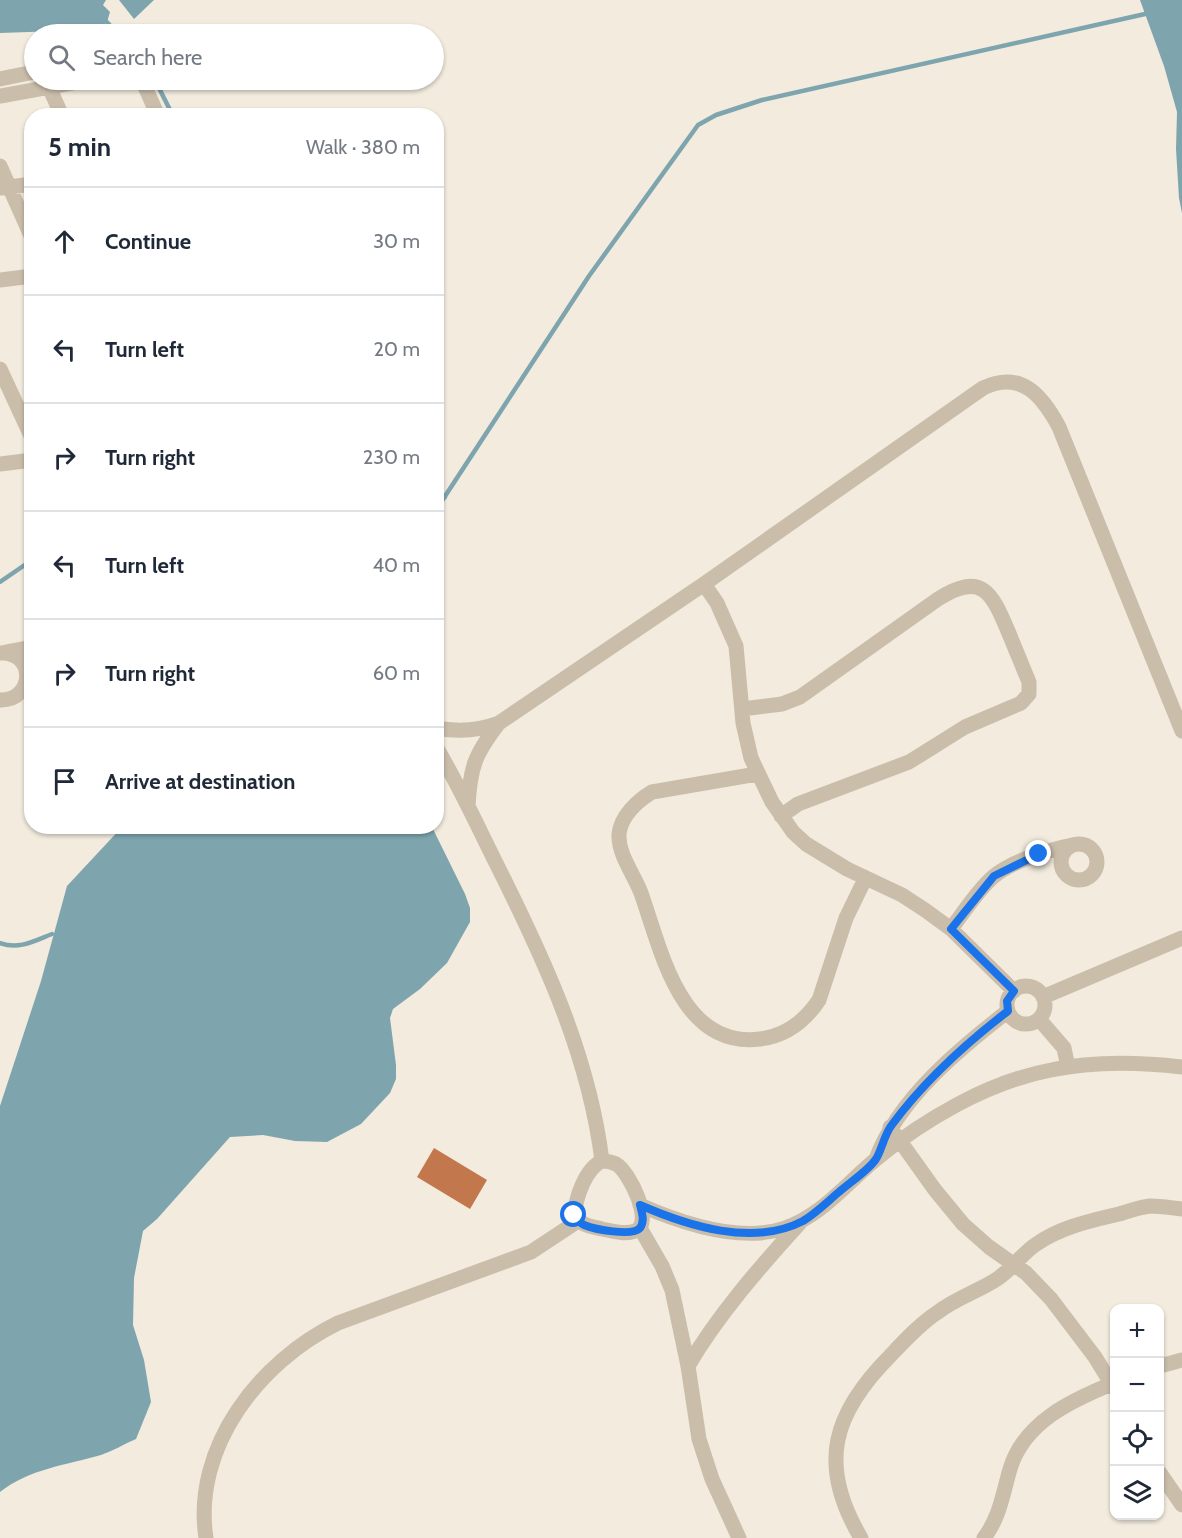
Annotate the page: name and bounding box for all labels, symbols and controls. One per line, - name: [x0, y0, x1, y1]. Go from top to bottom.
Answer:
- search box: [24, 24, 444, 90]
- icon: search: [45, 41, 78, 74]
- text: Search here: [93, 44, 202, 71]
- text: 5 min: [48, 131, 111, 163]
- text: Walk · 380 m: [306, 135, 420, 159]
- icon: ahead: [48, 225, 81, 258]
- text: Continue: [105, 228, 191, 255]
- text: 30 m: [373, 229, 420, 253]
- icon: left: [48, 333, 81, 366]
- text: Turn left: [105, 336, 184, 363]
- text: 20 m: [374, 337, 420, 361]
- icon: right: [48, 441, 81, 474]
- text: Turn right: [105, 444, 195, 471]
- text: 230 m: [363, 445, 420, 469]
- icon: left: [48, 549, 81, 582]
- text: Turn left: [105, 552, 184, 579]
- text: 40 m: [372, 553, 420, 577]
- icon: right: [48, 657, 81, 690]
- text: Turn right: [105, 660, 195, 687]
- text: 60 m: [373, 661, 420, 685]
- icon: arrive: [48, 765, 81, 798]
- text: Arrive at destination: [105, 768, 295, 795]
- route end: [1025, 840, 1051, 866]
- route start: [560, 1201, 586, 1227]
- map controls: [1110, 1304, 1164, 1520]
- button: +: [1110, 1304, 1164, 1358]
- button: −: [1110, 1358, 1164, 1412]
- button: locate: [1110, 1412, 1164, 1466]
- button: layers: [1110, 1466, 1164, 1520]

